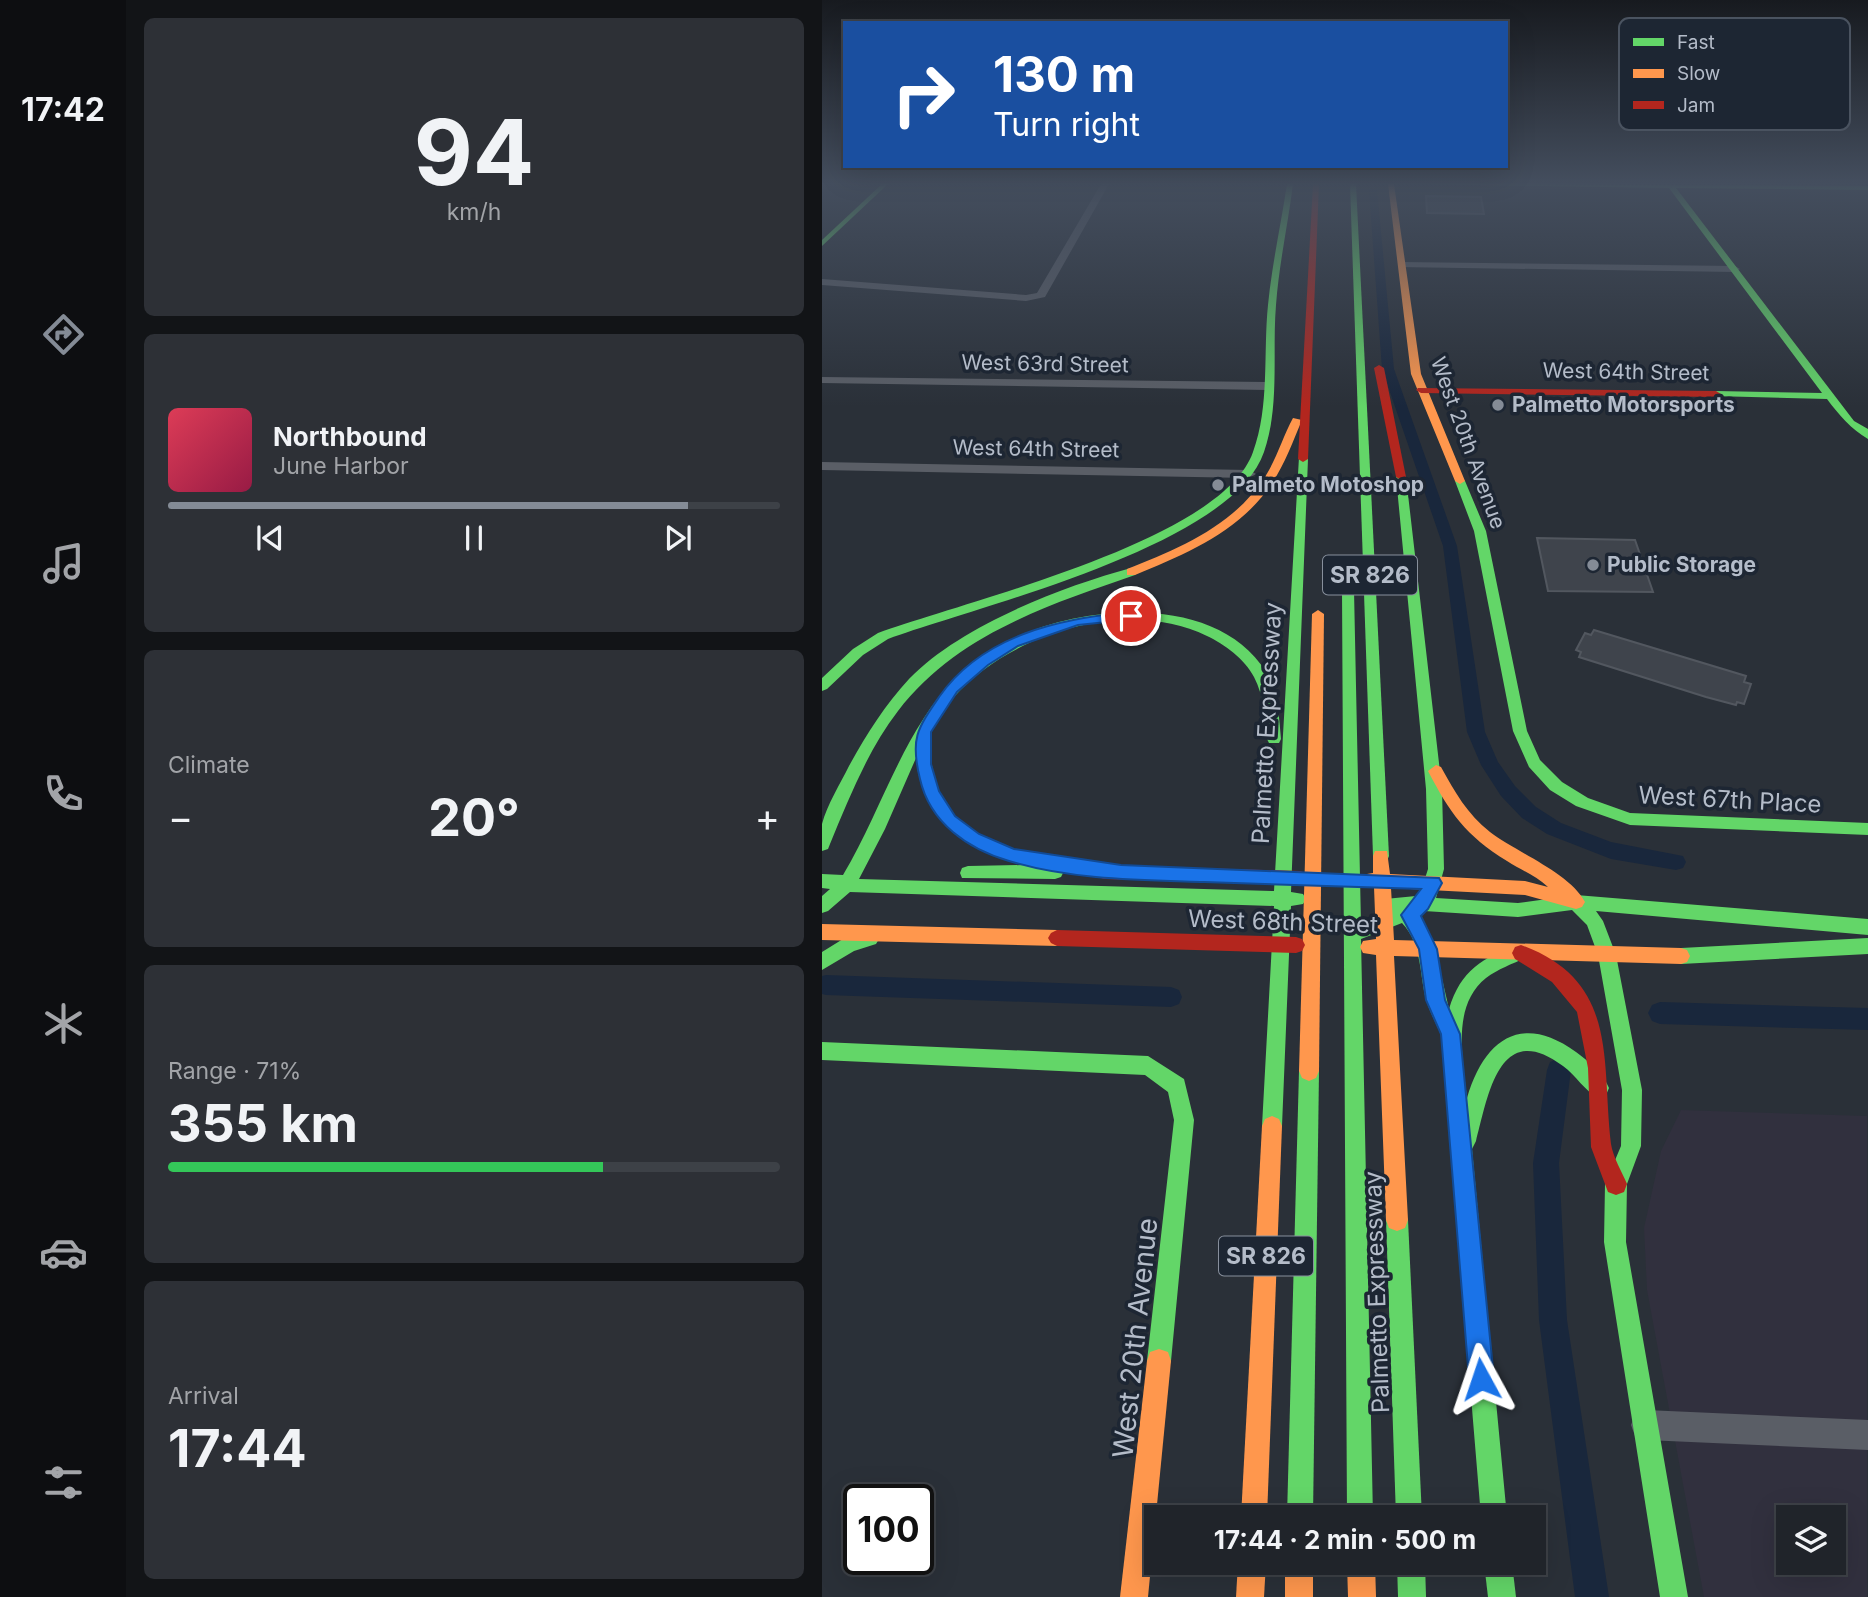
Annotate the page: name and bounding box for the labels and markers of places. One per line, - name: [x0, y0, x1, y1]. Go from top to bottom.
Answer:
- place label: Palmetto Motorsports: [1512, 392, 1735, 417]
- marker: Palmetto Motorsports: [1490, 397, 1506, 413]
- place label: Palmeto Motoshop: [1232, 472, 1424, 497]
- marker: Palmeto Motoshop: [1210, 477, 1226, 493]
- place label: Public Storage: [1607, 552, 1756, 577]
- marker: Public Storage: [1585, 557, 1601, 573]
- pin: [1101, 586, 1161, 646]

